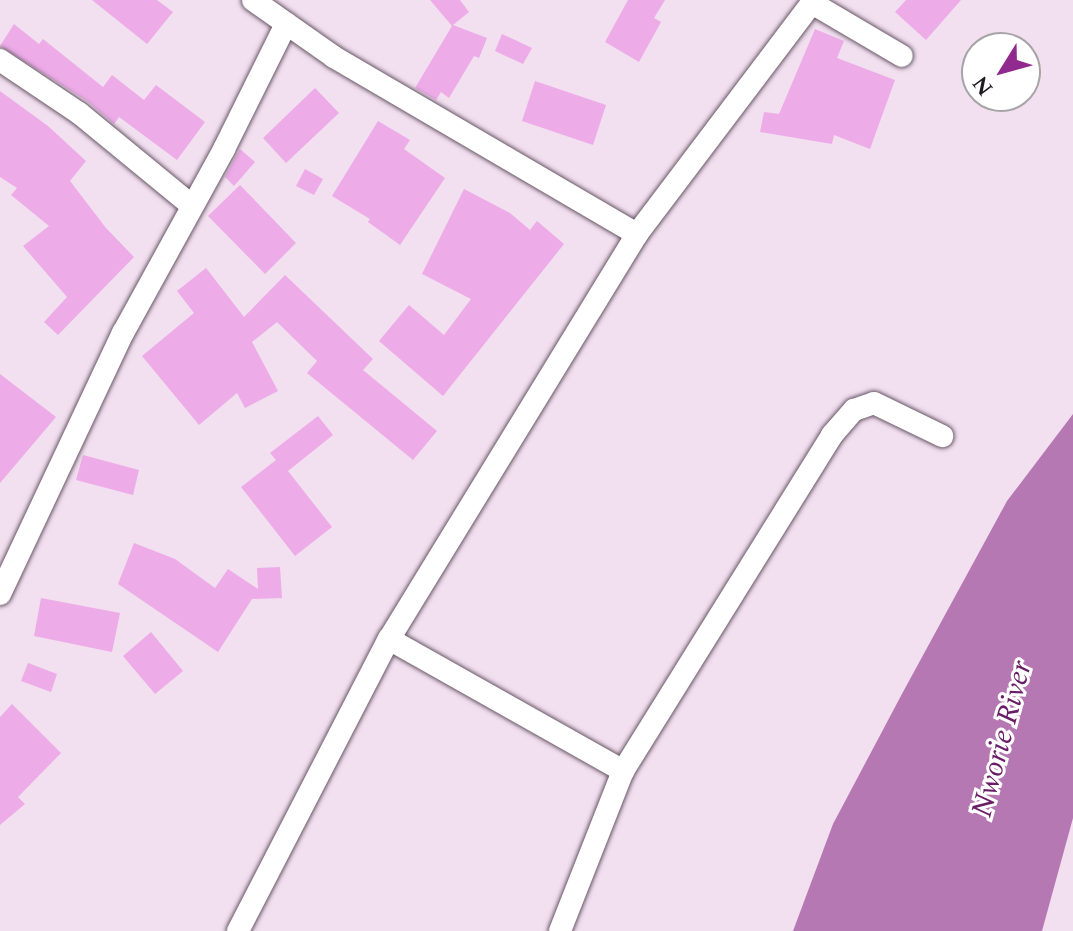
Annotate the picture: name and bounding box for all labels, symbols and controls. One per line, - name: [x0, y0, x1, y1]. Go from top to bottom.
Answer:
- north arrow: [961, 32, 1041, 112]
- text: N: [964, 68, 1002, 103]
- water label: Nworie River: [964, 657, 1040, 821]

